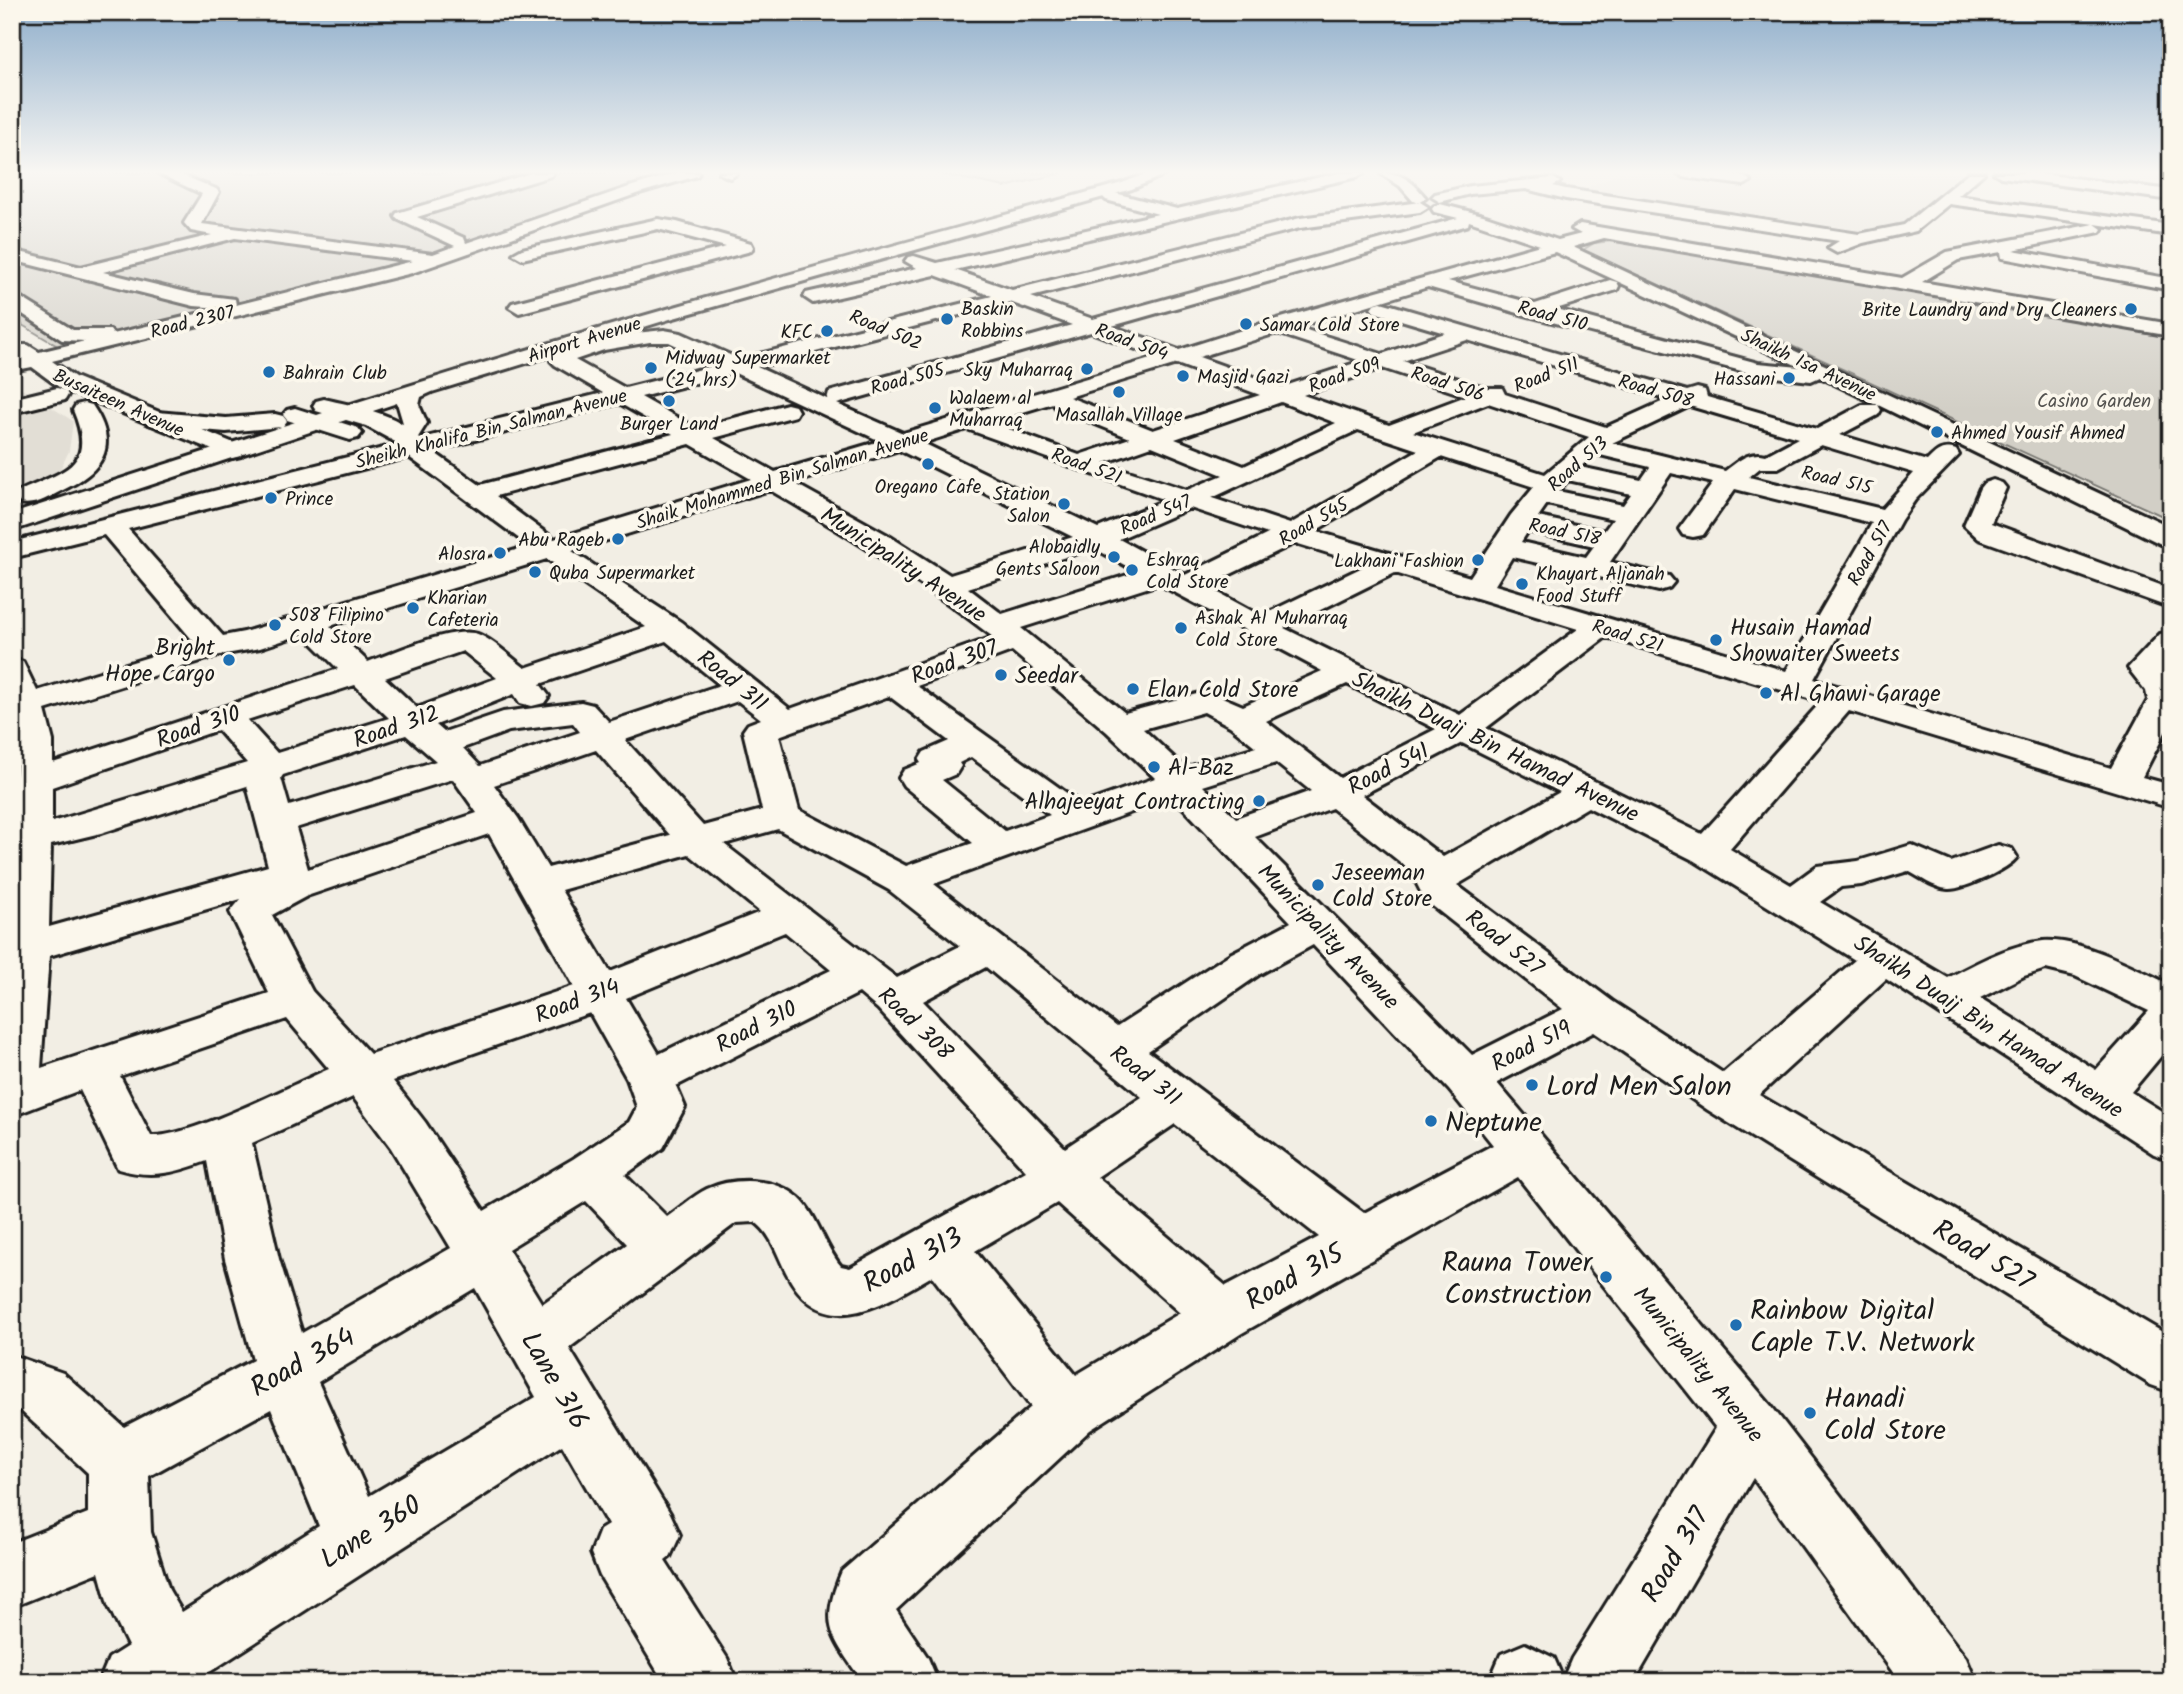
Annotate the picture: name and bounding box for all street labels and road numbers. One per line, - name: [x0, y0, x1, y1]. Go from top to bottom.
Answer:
- street label: Road 510: [1514, 293, 1591, 341]
- street label: Road 2307: [147, 298, 239, 348]
- street label: Road 502: [844, 302, 926, 360]
- street label: Airport Avenue: [524, 309, 645, 372]
- street label: Road 504: [1091, 316, 1172, 370]
- street label: Shaikh Isa Avenue: [1735, 321, 1881, 411]
- street label: Road 509: [1304, 350, 1385, 402]
- street label: Road 511: [1510, 350, 1584, 402]
- street label: Road 505: [867, 355, 950, 404]
- street label: Road 506: [1407, 359, 1488, 411]
- street label: Busaiteen Avenue: [48, 361, 189, 446]
- street label: Road 508: [1614, 367, 1697, 417]
- street label: Sheikh Khalifa Bin Salman Avenue: [353, 382, 631, 478]
- street label: Shaik Mohammed Bin Salman Avenue: [633, 421, 933, 539]
- street label: Road 513: [1541, 429, 1616, 500]
- street label: Road 521: [1047, 440, 1126, 493]
- street label: Road 515: [1798, 458, 1877, 504]
- street label: Road 547: [1115, 487, 1197, 544]
- street label: Road 545: [1273, 490, 1356, 555]
- street label: Municipality Avenue: [813, 498, 993, 633]
- street label: Road 518: [1526, 511, 1604, 555]
- street label: Road 517: [1840, 515, 1902, 592]
- street label: Road 521: [1588, 612, 1667, 662]
- street label: Road 307: [906, 630, 1005, 695]
- street label: Road 311: [688, 641, 775, 722]
- street label: Shaikh Duaij Bin Hamad Avenue: [1345, 662, 1645, 833]
- street label: Road 312: [349, 696, 445, 759]
- street label: Road 310: [152, 697, 246, 759]
- street label: Road 541: [1342, 734, 1436, 806]
- street label: Municipality Avenue: [1248, 856, 1407, 1019]
- street label: Road 527: [1457, 901, 1552, 987]
- street label: Shaikh Duaij Bin Hamad Avenue: [1846, 927, 2130, 1129]
- street label: Road 314: [530, 969, 625, 1035]
- street label: Road 308: [868, 979, 961, 1070]
- street label: Road 310: [710, 992, 804, 1064]
- street label: Road 519: [1485, 1011, 1578, 1082]
- street label: Road 311: [1101, 1037, 1189, 1116]
- street label: Road 527: [1923, 1208, 2043, 1305]
- street label: Road 313: [855, 1216, 971, 1306]
- street label: Road 315: [1237, 1232, 1355, 1324]
- street label: Municipality Avenue: [1623, 1279, 1772, 1451]
- street label: Road 364: [242, 1316, 364, 1411]
- street label: Lane 316: [507, 1323, 600, 1439]
- street label: Lane 360: [312, 1484, 431, 1582]
- street label: Road 317: [1630, 1498, 1723, 1612]

